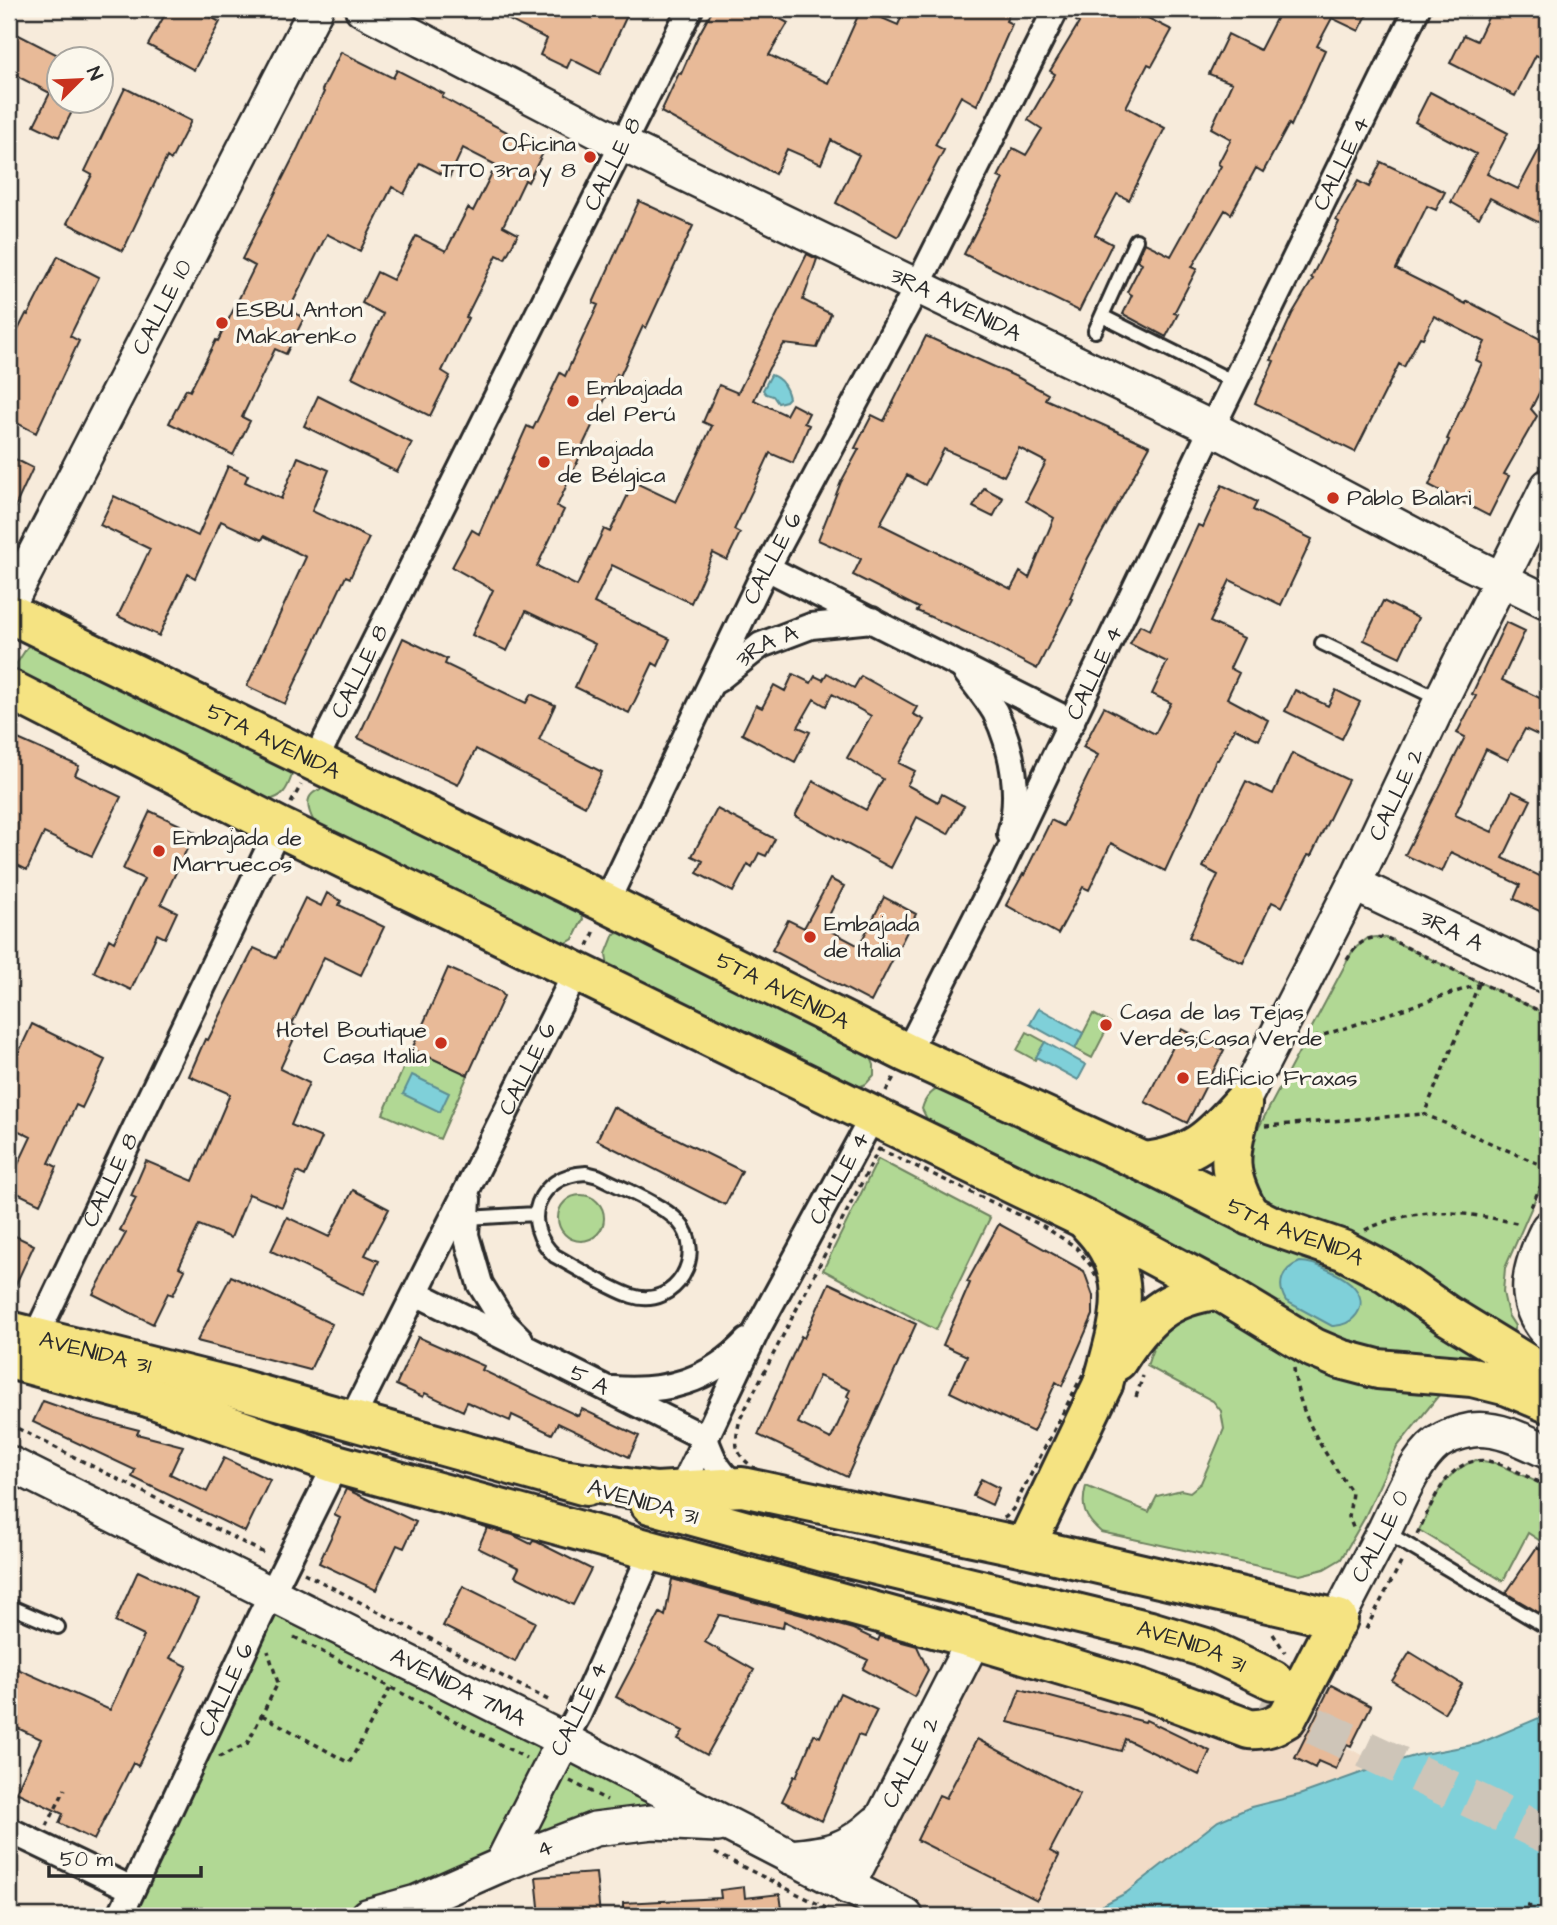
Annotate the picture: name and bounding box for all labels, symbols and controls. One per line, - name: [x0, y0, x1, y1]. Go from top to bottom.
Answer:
- north arrow: [46, 46, 116, 116]
- text: N: [79, 63, 109, 85]
- street label: CALLE 4: [1305, 111, 1378, 216]
- street label: CALLE 8: [576, 112, 649, 216]
- place label: Oficina TTO 3ra y 8: [441, 128, 576, 187]
- marker: Oficina TTO 3ra y 8: [582, 149, 598, 165]
- street label: CALLE 10: [124, 254, 200, 360]
- street label: 3RA AVENIDA: [884, 259, 1027, 350]
- place label: ESBU Anton Makarenko: [236, 294, 363, 352]
- marker: ESBU Anton Makarenko: [214, 315, 230, 331]
- place label: Embajada del Perú: [587, 372, 683, 430]
- marker: Embajada del Perú: [565, 393, 581, 409]
- place label: Embajada de Bélgica: [558, 433, 666, 492]
- marker: Embajada de Bélgica: [536, 454, 552, 470]
- place label: Pablo Balari: [1347, 482, 1472, 514]
- marker: Pablo Balari: [1325, 490, 1341, 506]
- street label: CALLE 6: [735, 506, 810, 610]
- street label: 3RA A: [729, 616, 803, 675]
- street label: CALLE 8: [323, 619, 396, 724]
- street label: CALLE 4: [1058, 620, 1131, 725]
- street label: 5TA AVENIDA: [201, 695, 346, 788]
- street label: CALLE 2: [1361, 743, 1432, 846]
- place label: Embajada de Marruecos: [173, 822, 302, 880]
- marker: Embajada de Marruecos: [151, 843, 167, 859]
- street label: 3RA A: [1414, 902, 1489, 960]
- place label: Embajada de Italia: [824, 908, 920, 966]
- marker: Embajada de Italia: [802, 929, 818, 945]
- street label: 5TA AVENIDA: [711, 944, 855, 1038]
- place label: Casa de las Tejas Verdes;Casa Verde: [1120, 996, 1322, 1054]
- place label: Hotel Boutique Casa Italia: [276, 1014, 427, 1072]
- street label: CALLE 6: [491, 1017, 564, 1121]
- marker: Casa de las Tejas Verdes;Casa Verde: [1098, 1017, 1114, 1033]
- marker: Hotel Boutique Casa Italia: [433, 1035, 449, 1051]
- place label: Edificio Fraxas: [1197, 1062, 1358, 1094]
- marker: Edificio Fraxas: [1175, 1070, 1191, 1086]
- street label: CALLE 4: [801, 1126, 878, 1230]
- street label: CALLE 8: [74, 1128, 147, 1232]
- street label: 5TA AVENIDA: [1222, 1190, 1370, 1274]
- street label: AVENIDA 31: [36, 1323, 155, 1382]
- street label: 5 A: [564, 1357, 615, 1403]
- street label: AVENIDA 31: [584, 1471, 702, 1533]
- street label: CALLE 0: [1343, 1485, 1417, 1588]
- street label: AVENIDA 31: [1134, 1612, 1251, 1681]
- street label: CALLE 6: [190, 1637, 262, 1742]
- street label: AVENIDA 7MA: [385, 1640, 532, 1735]
- street label: CALLE 4: [542, 1656, 616, 1762]
- street label: CALLE 2: [874, 1711, 948, 1814]
- street label: 4: [532, 1830, 559, 1866]
- scale bar: [49, 1834, 201, 1878]
- text: 50 m: [60, 1845, 114, 1874]

